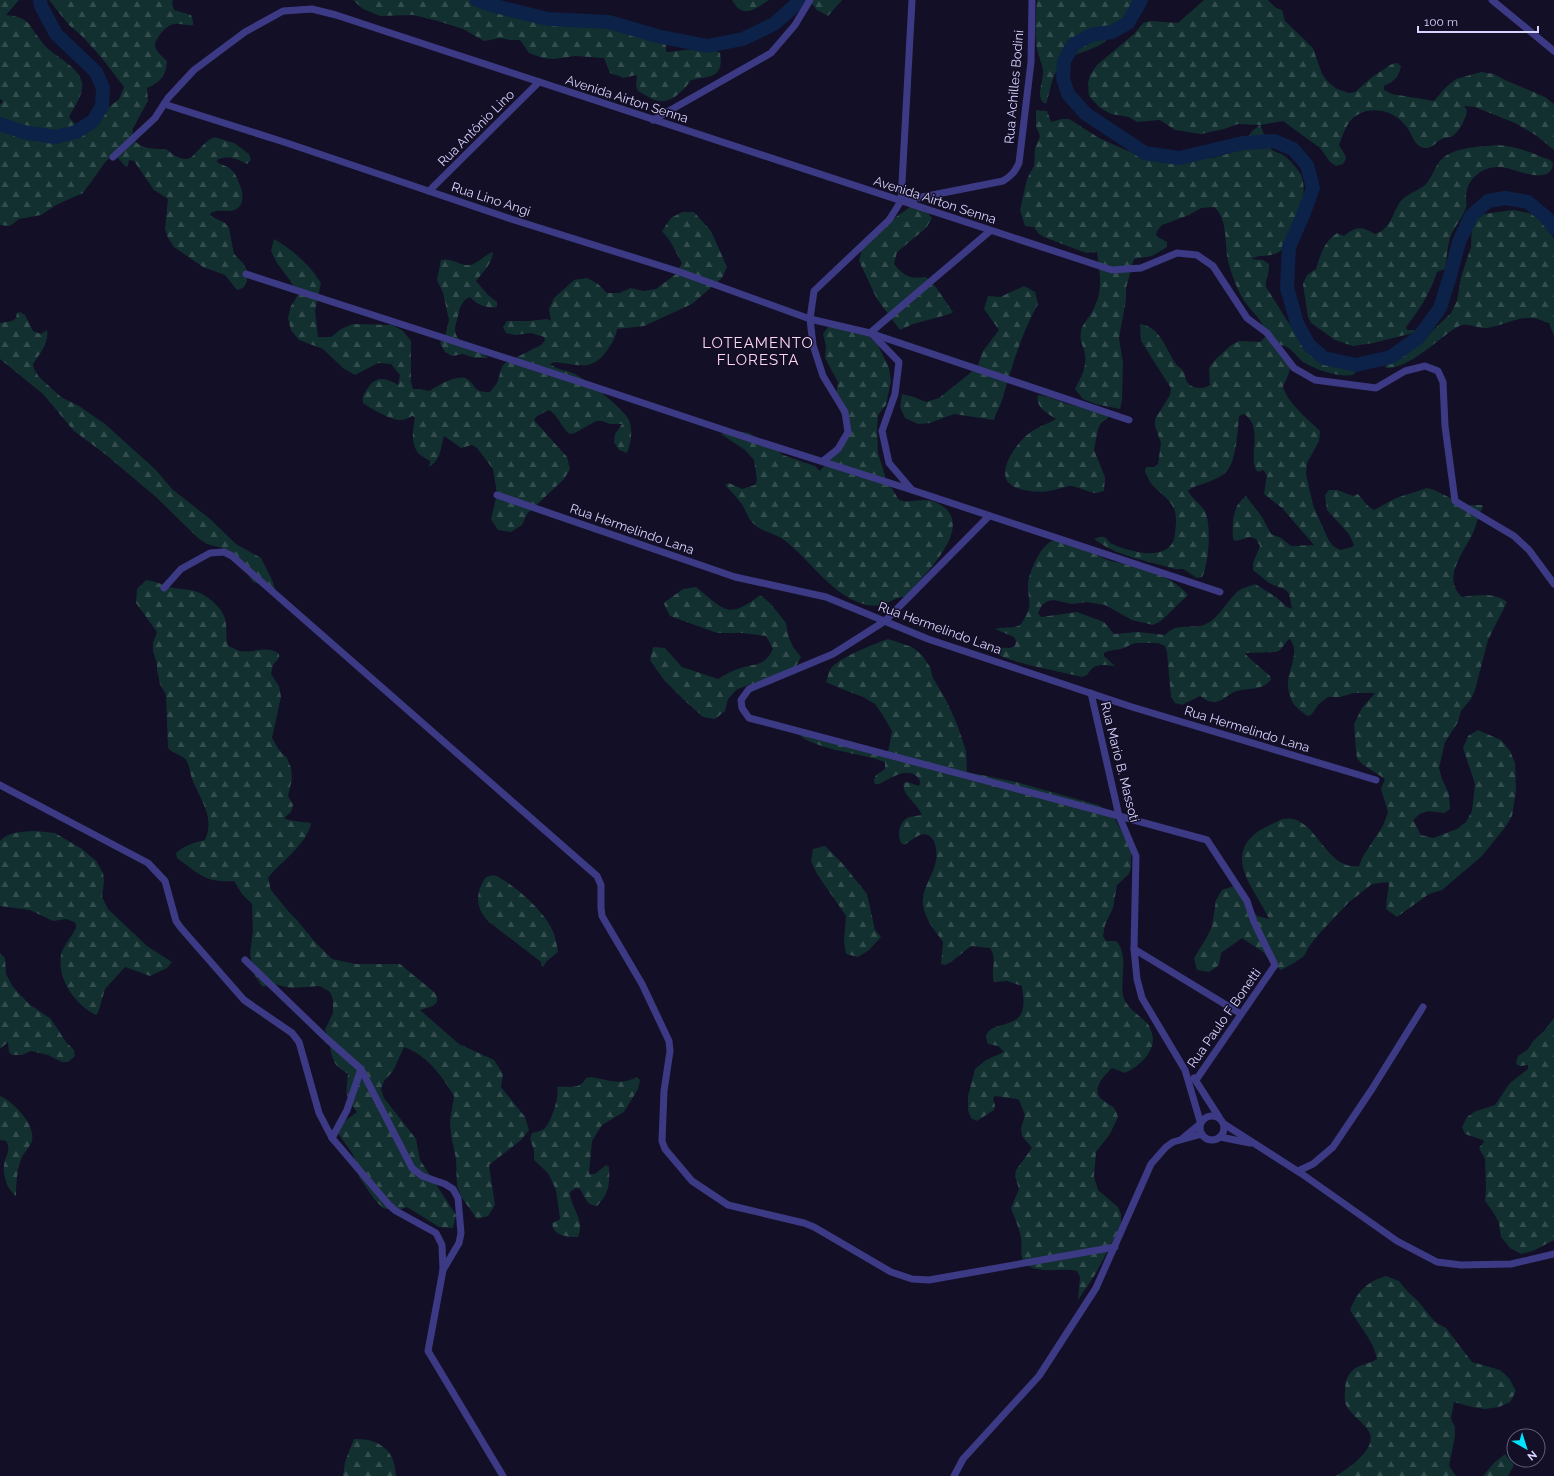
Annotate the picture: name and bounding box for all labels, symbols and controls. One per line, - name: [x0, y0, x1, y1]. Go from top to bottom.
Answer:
- scale bar: [1418, 8, 1538, 34]
- text: 100 m: [1424, 15, 1458, 29]
- street label: Rua Achilles Bodini: [1002, 29, 1026, 145]
- street label: Avenida Airton Senna: [564, 72, 690, 126]
- street label: Rua Antônio Lino: [435, 87, 517, 169]
- street label: Avenida Airton Senna: [872, 173, 998, 227]
- street label: Rua Lino Angi: [450, 179, 532, 219]
- district label: LOTEAMENTO FLORESTA: [702, 334, 814, 369]
- street label: Rua Hermelindo Lana: [568, 501, 696, 557]
- street label: Rua Hermelindo Lana: [876, 599, 1004, 657]
- street label: Rua Mario B. Massoti: [1098, 700, 1142, 824]
- street label: Rua Hermelindo Lana: [1183, 703, 1311, 755]
- street label: Rua Paulo F Bonetti: [1184, 966, 1264, 1070]
- north arrow: [1506, 1428, 1546, 1468]
- text: N: [1525, 1448, 1539, 1463]

